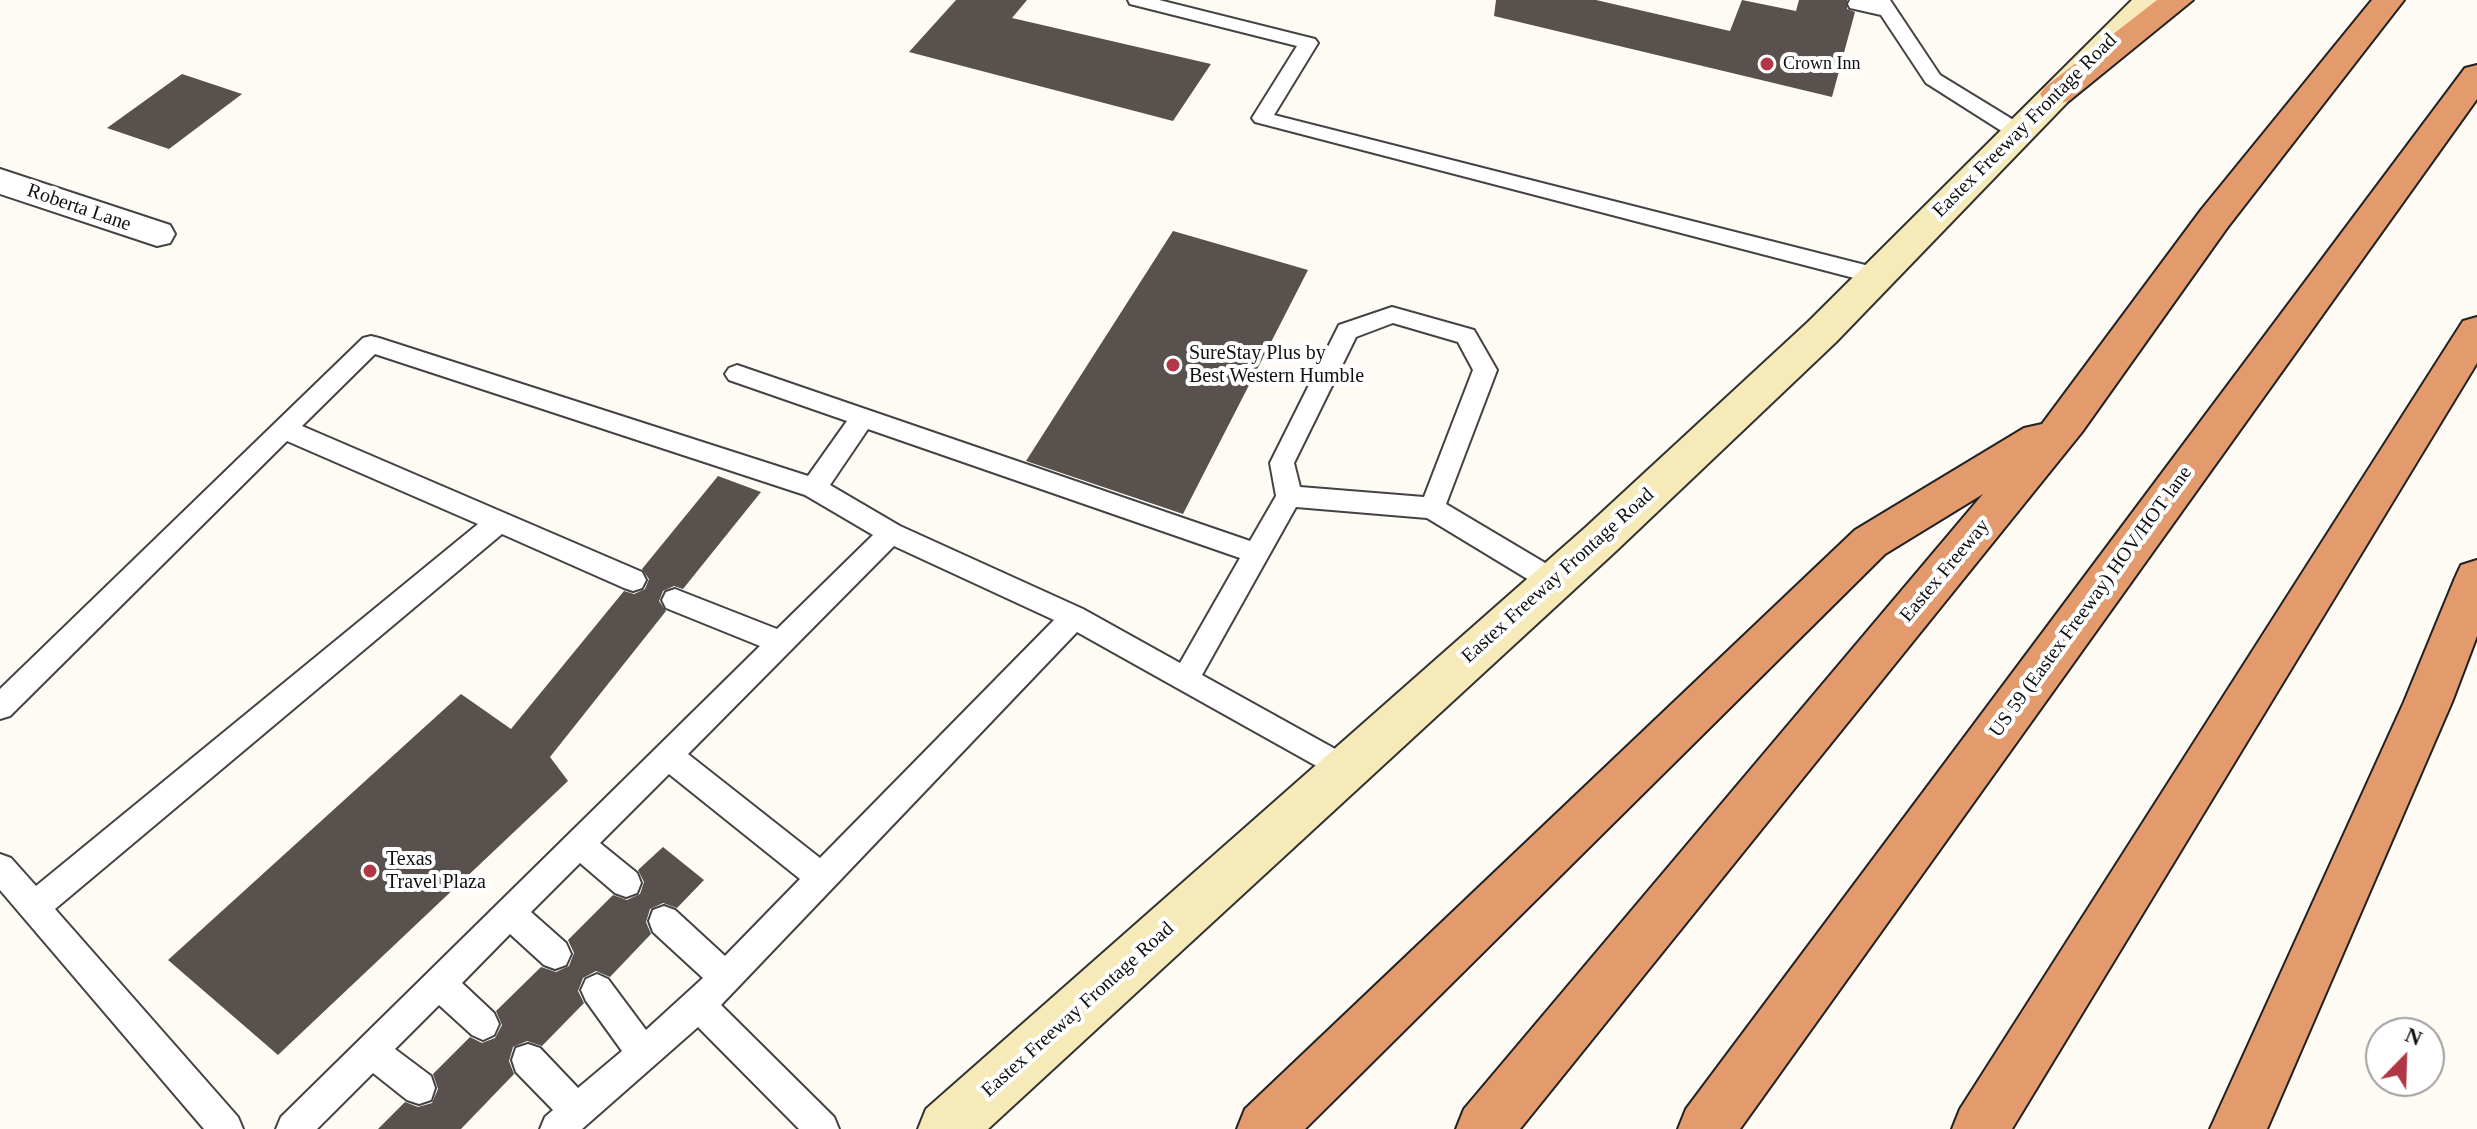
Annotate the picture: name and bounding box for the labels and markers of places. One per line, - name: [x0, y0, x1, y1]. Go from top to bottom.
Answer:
- place label: Crown Inn: [1783, 53, 1860, 75]
- marker: Crown Inn: [1758, 55, 1776, 73]
- place label: SureStay Plus by Best Western Humble: [1189, 342, 1364, 389]
- marker: SureStay Plus by Best Western Humble: [1164, 356, 1182, 374]
- place label: Texas Travel Plaza: [386, 848, 486, 895]
- marker: Texas Travel Plaza: [361, 862, 379, 880]

